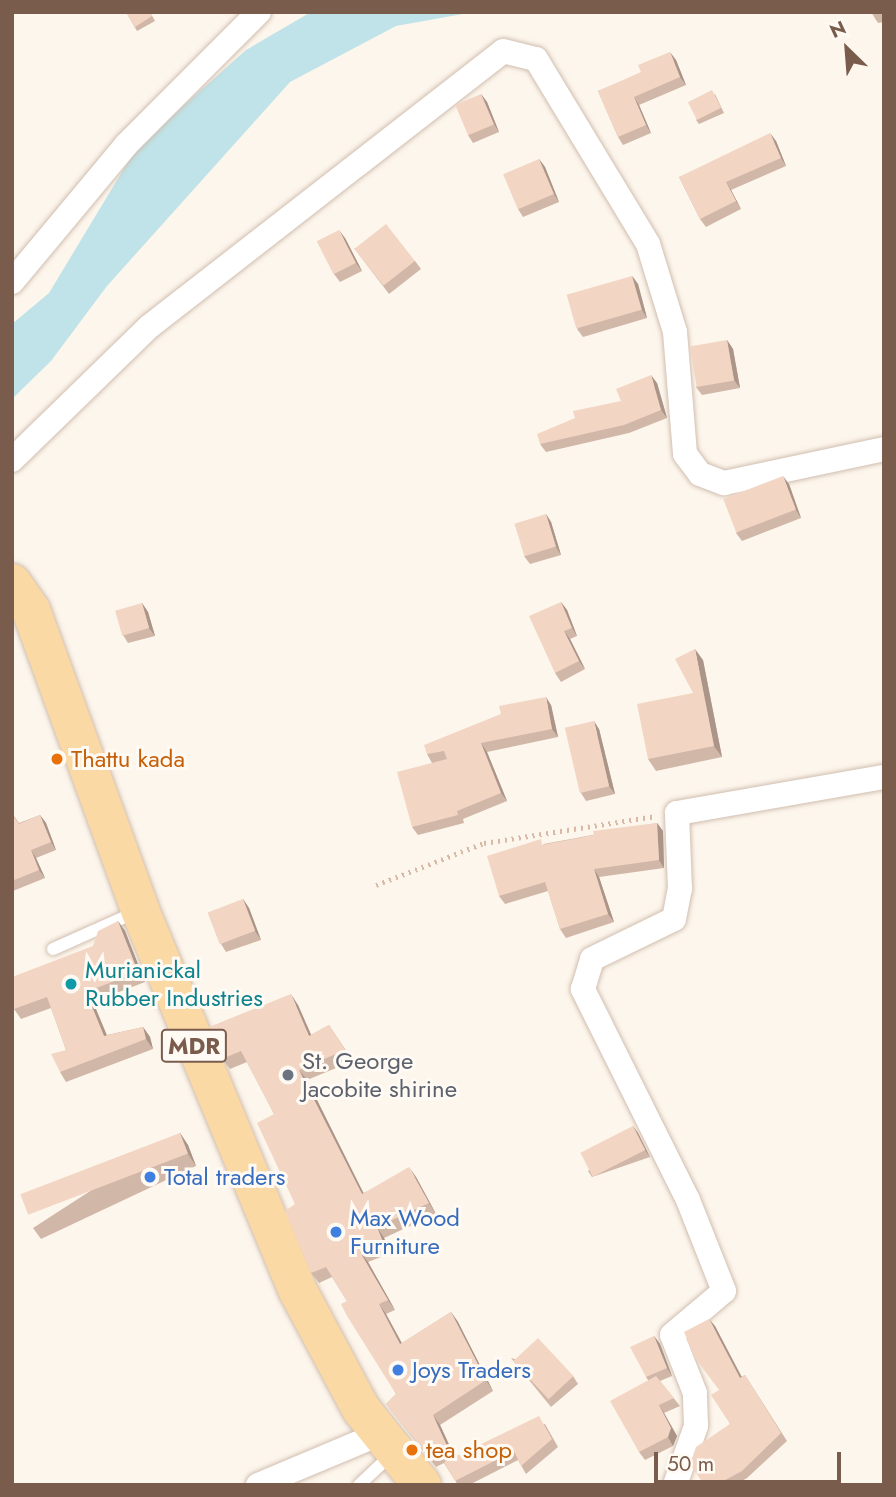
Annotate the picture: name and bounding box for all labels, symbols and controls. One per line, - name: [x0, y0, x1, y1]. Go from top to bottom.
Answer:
- north arrow: [812, 14, 882, 84]
- text: N: [825, 14, 850, 45]
- place label: Thattu kada: [71, 745, 185, 773]
- marker: Thattu kada: [49, 751, 65, 767]
- place label: Murianickal Rubber Industries: [85, 956, 263, 1012]
- marker: Murianickal Rubber Industries: [63, 976, 79, 992]
- road number: MDR: [161, 1026, 227, 1065]
- place label: St. George Jacobite shirine: [302, 1047, 457, 1103]
- marker: St. George Jacobite shirine: [280, 1067, 296, 1083]
- place label: Total traders: [164, 1163, 285, 1191]
- marker: Total traders: [142, 1169, 158, 1185]
- place label: Max Wood Furniture: [350, 1204, 460, 1260]
- marker: Max Wood Furniture: [328, 1224, 344, 1240]
- place label: Joys Traders: [412, 1356, 531, 1384]
- marker: Joys Traders: [390, 1362, 406, 1378]
- place label: tea shop: [426, 1436, 512, 1464]
- scale bar: [658, 1438, 845, 1482]
- marker: tea shop: [404, 1442, 420, 1458]
- text: 50 m: [667, 1449, 714, 1479]

